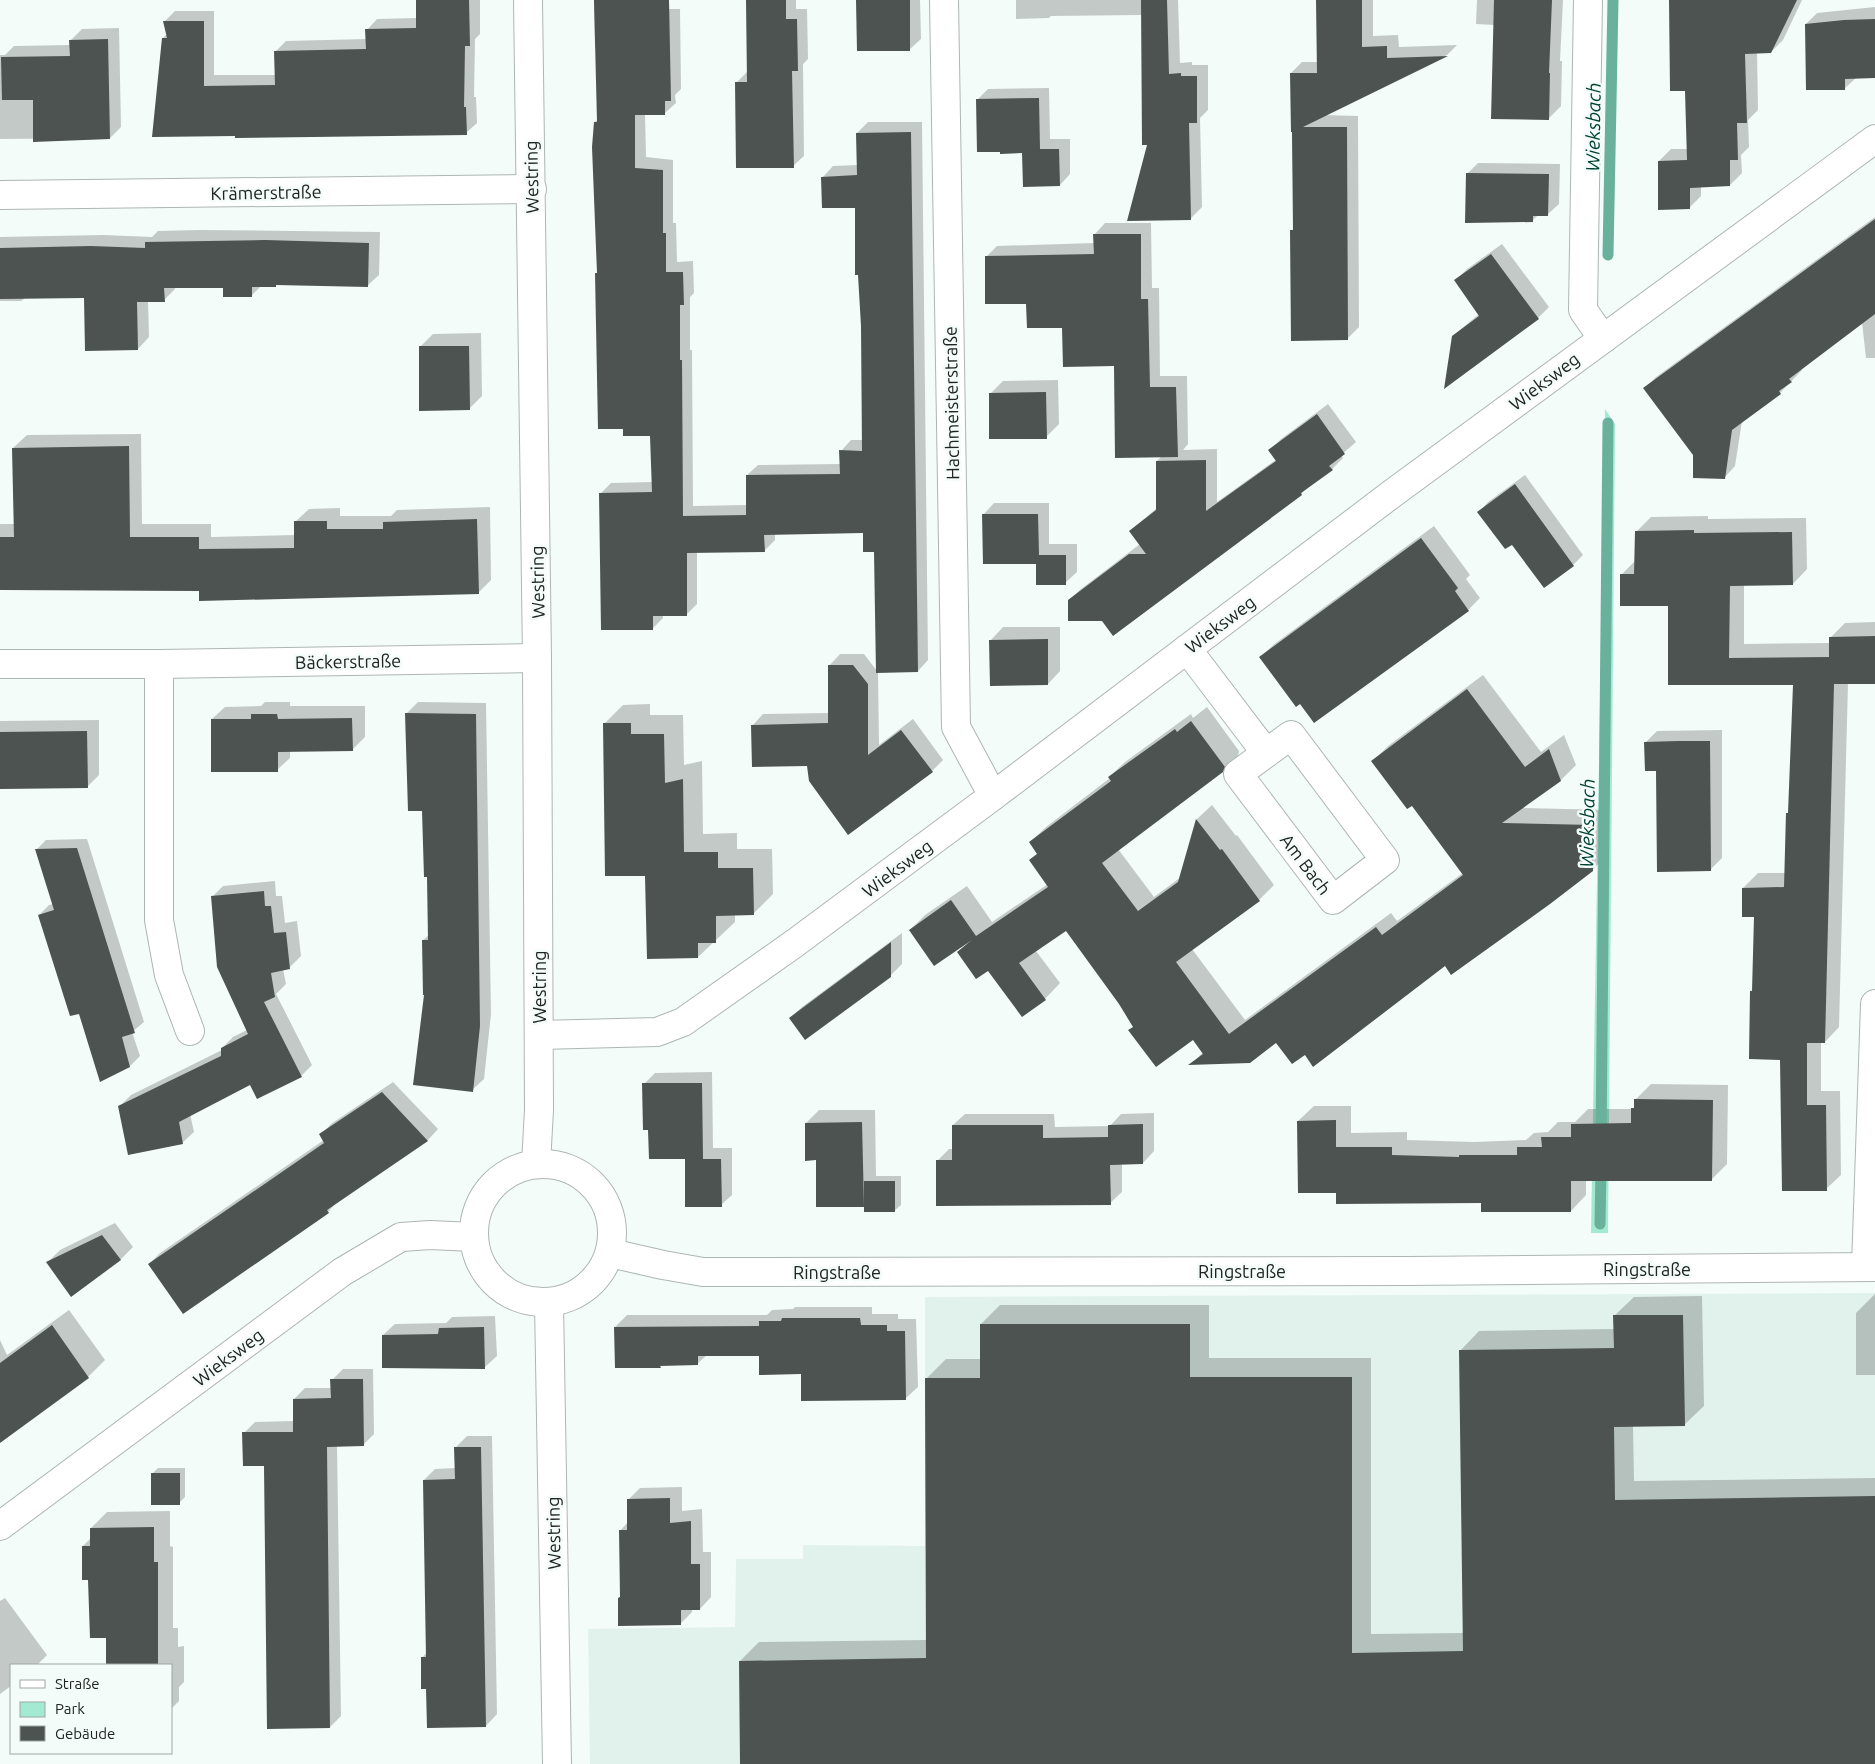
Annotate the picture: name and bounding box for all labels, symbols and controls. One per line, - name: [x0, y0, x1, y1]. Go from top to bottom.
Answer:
- water label: Wieksbach: [1581, 82, 1605, 172]
- street label: Westring: [520, 140, 542, 214]
- street label: Krämerstraße: [210, 181, 322, 203]
- street label: Hachmeisterstraße: [940, 326, 962, 480]
- street label: Wieksweg: [1505, 348, 1583, 414]
- street label: Westring: [526, 545, 548, 619]
- street label: Wieksweg: [1181, 591, 1259, 657]
- street label: Bäckerstraße: [295, 650, 401, 672]
- water label: Wieksbach: [1575, 778, 1599, 868]
- street label: Am Bach: [1277, 830, 1335, 898]
- street label: Wieksweg: [858, 835, 936, 901]
- street label: Westring: [529, 950, 549, 1024]
- street label: Ringstraße: [1603, 1259, 1691, 1279]
- street label: Ringstraße: [1198, 1261, 1286, 1281]
- street label: Ringstraße: [793, 1262, 881, 1282]
- street label: Wieksweg: [189, 1324, 267, 1390]
- street label: Westring: [542, 1496, 564, 1570]
- legend: [10, 1664, 172, 1754]
- text: Straße: [55, 1675, 99, 1692]
- text: Park: [55, 1700, 85, 1717]
- text: Gebäude: [55, 1725, 115, 1742]

